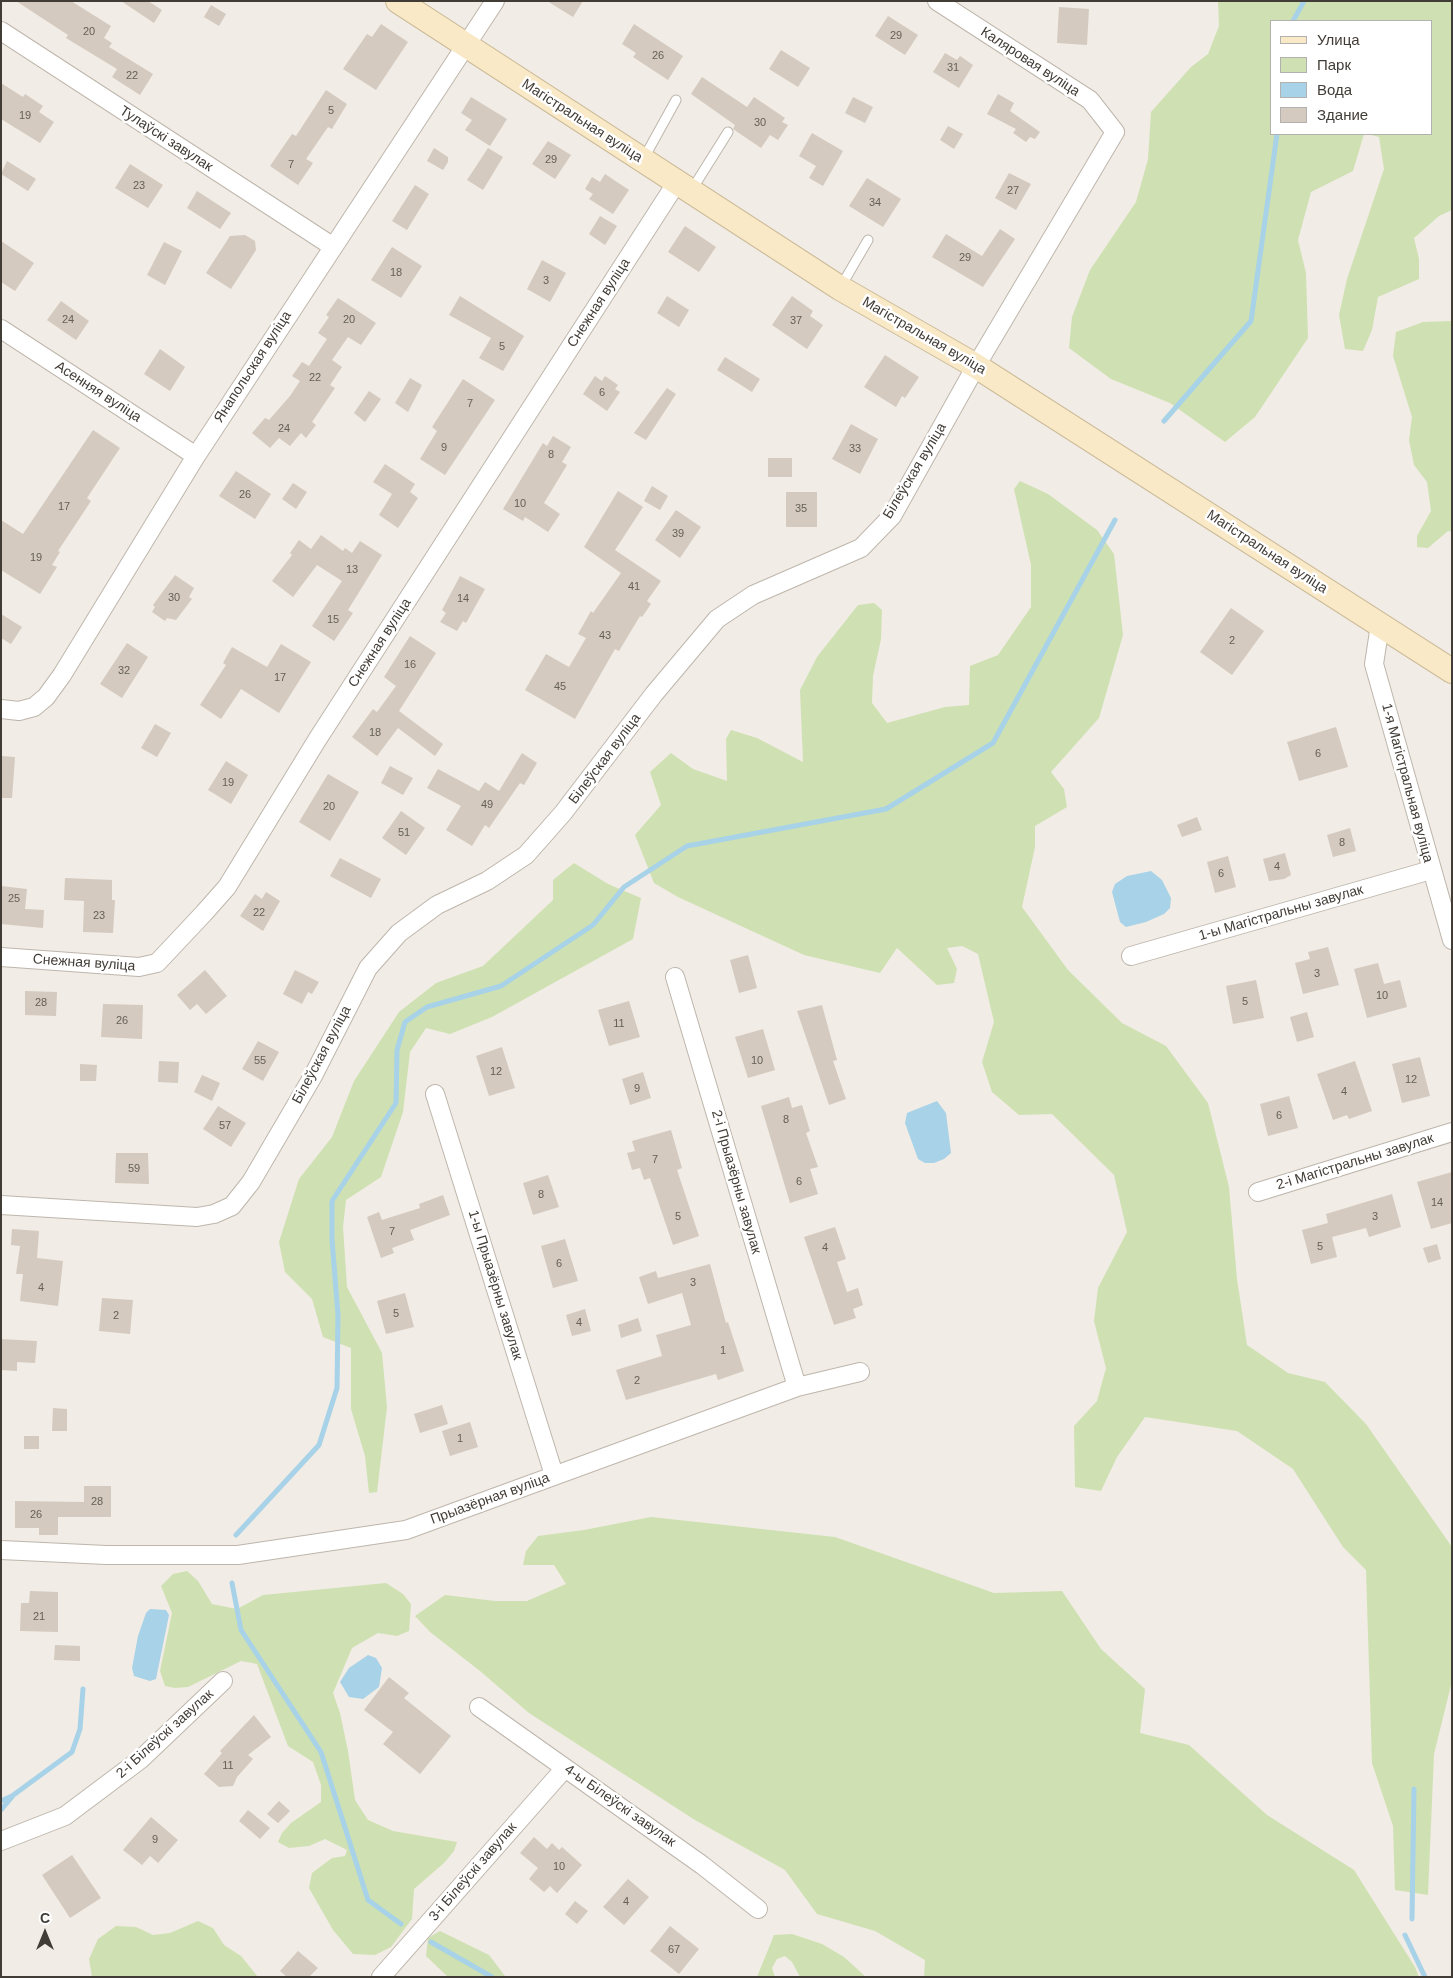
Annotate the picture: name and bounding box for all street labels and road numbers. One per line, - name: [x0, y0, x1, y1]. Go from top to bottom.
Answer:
- street label: Каляровая вуліца: [977, 24, 1083, 100]
- street label: Магістральная вуліца: [519, 76, 645, 166]
- street label: Тулаўскі завулак: [116, 103, 216, 175]
- street label: Снежная вуліца: [564, 255, 634, 351]
- street label: Магістральная вуліца: [859, 294, 989, 378]
- street label: Янапольская вуліца: [211, 308, 295, 426]
- street label: Асенняя вуліца: [52, 358, 144, 426]
- street label: Білеўская вуліца: [880, 420, 950, 522]
- street label: Магістральная вуліца: [1204, 507, 1330, 597]
- street label: Снежная вуліца: [345, 595, 415, 691]
- street label: 1-я Магістральная вуліца: [1378, 702, 1436, 864]
- street label: Білеўская вуліца: [566, 710, 644, 808]
- street label: 1-ы Магістральны завулак: [1197, 881, 1365, 945]
- street label: Снежная вуліца: [32, 951, 136, 975]
- street label: Білеўская вуліца: [289, 1003, 355, 1107]
- street label: 2-і Прыазёрны завулак: [707, 1108, 765, 1256]
- street label: 2-і Магістральны завулак: [1274, 1130, 1436, 1194]
- street label: 1-ы Прыазёрны завулак: [464, 1208, 526, 1362]
- street label: Прыазёрная вуліца: [428, 1470, 552, 1528]
- street label: 2-і Білеўскі завулак: [113, 1686, 217, 1782]
- street label: 4-ы Білеўскі завулак: [561, 1761, 679, 1851]
- street label: 3-і Білеўскі завулак: [426, 1819, 520, 1925]

